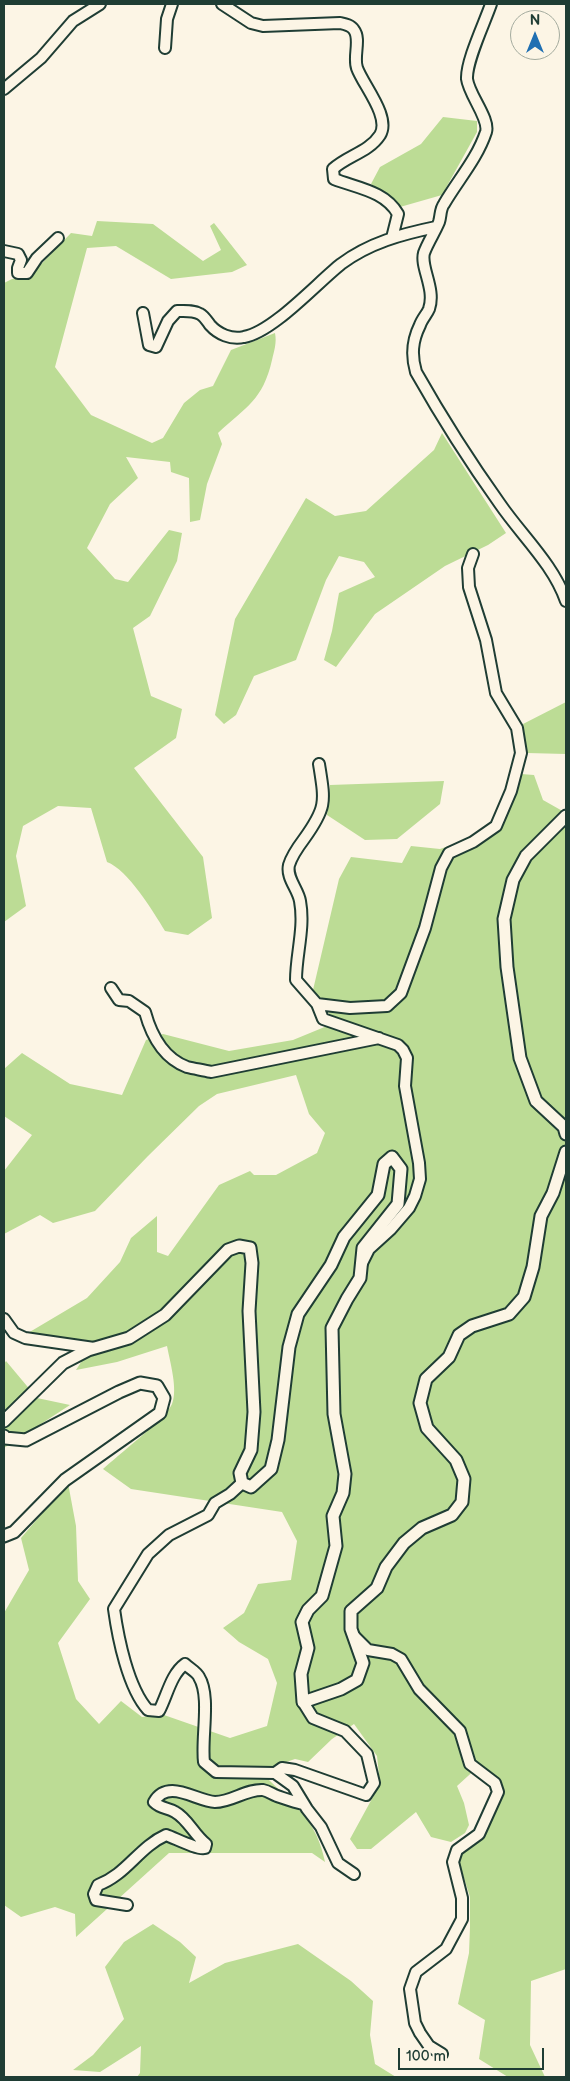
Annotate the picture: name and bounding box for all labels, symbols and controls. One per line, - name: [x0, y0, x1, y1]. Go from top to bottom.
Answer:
- north arrow: [510, 10, 560, 60]
- text: N: [530, 12, 540, 29]
- scale bar: [400, 2038, 546, 2070]
- text: 100 m: [406, 2047, 446, 2066]

